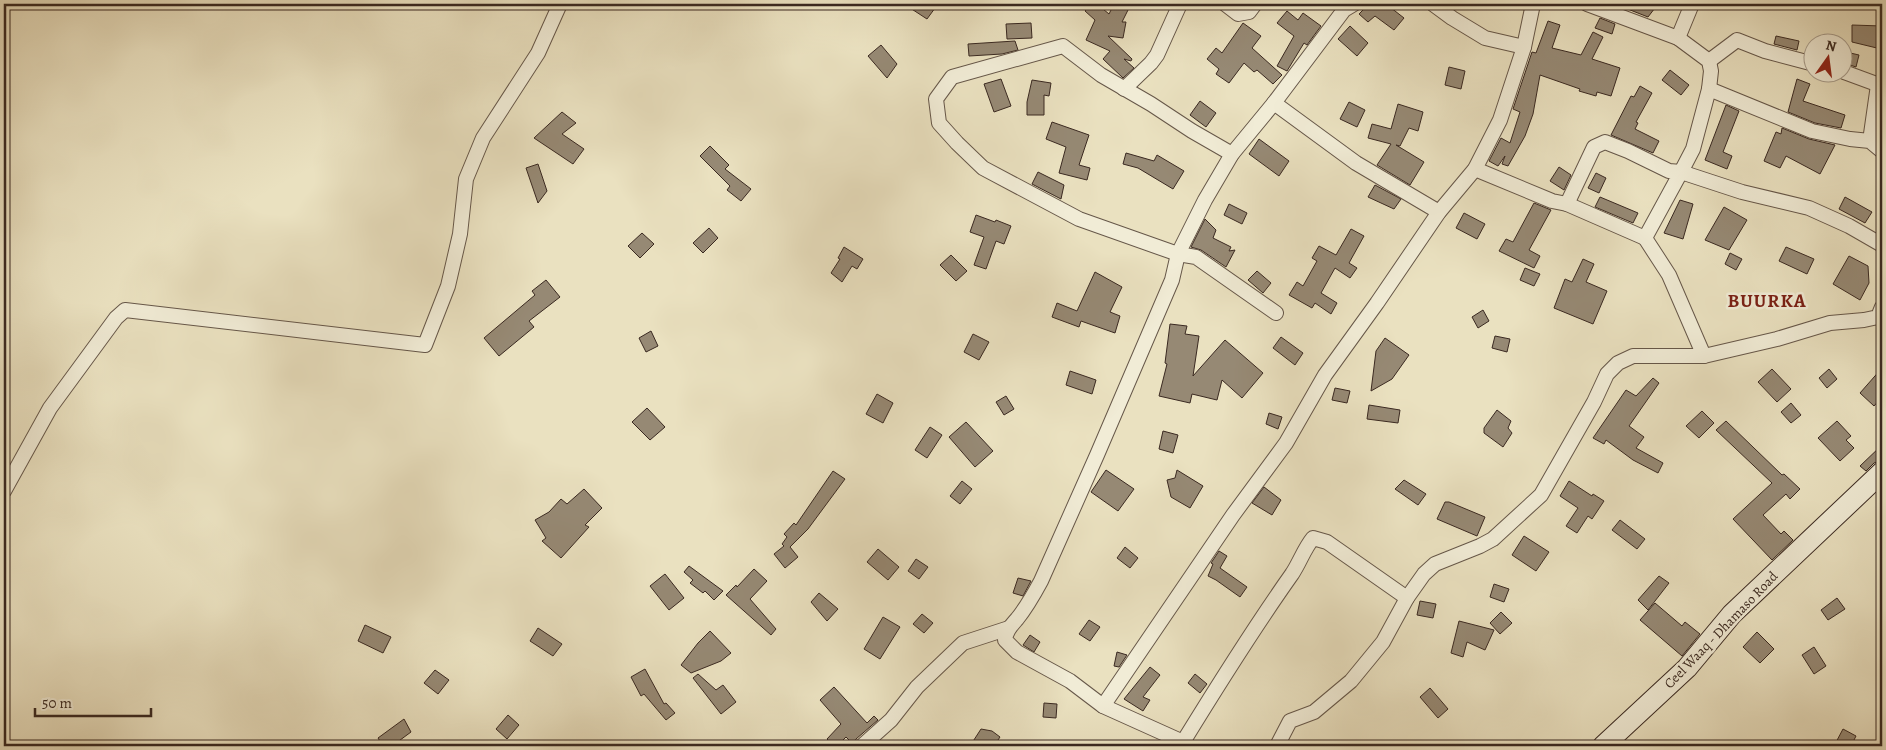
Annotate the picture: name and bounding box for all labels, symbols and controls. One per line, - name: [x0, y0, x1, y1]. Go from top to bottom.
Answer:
- north arrow: [1804, 32, 1854, 82]
- text: N: [1824, 35, 1838, 56]
- district label: BUURKA: [1727, 288, 1807, 314]
- street label: Ceel Waaq - Dhamaso Road: [1660, 567, 1782, 693]
- scale bar: [35, 685, 151, 717]
- text: 50 m: [42, 693, 72, 713]

